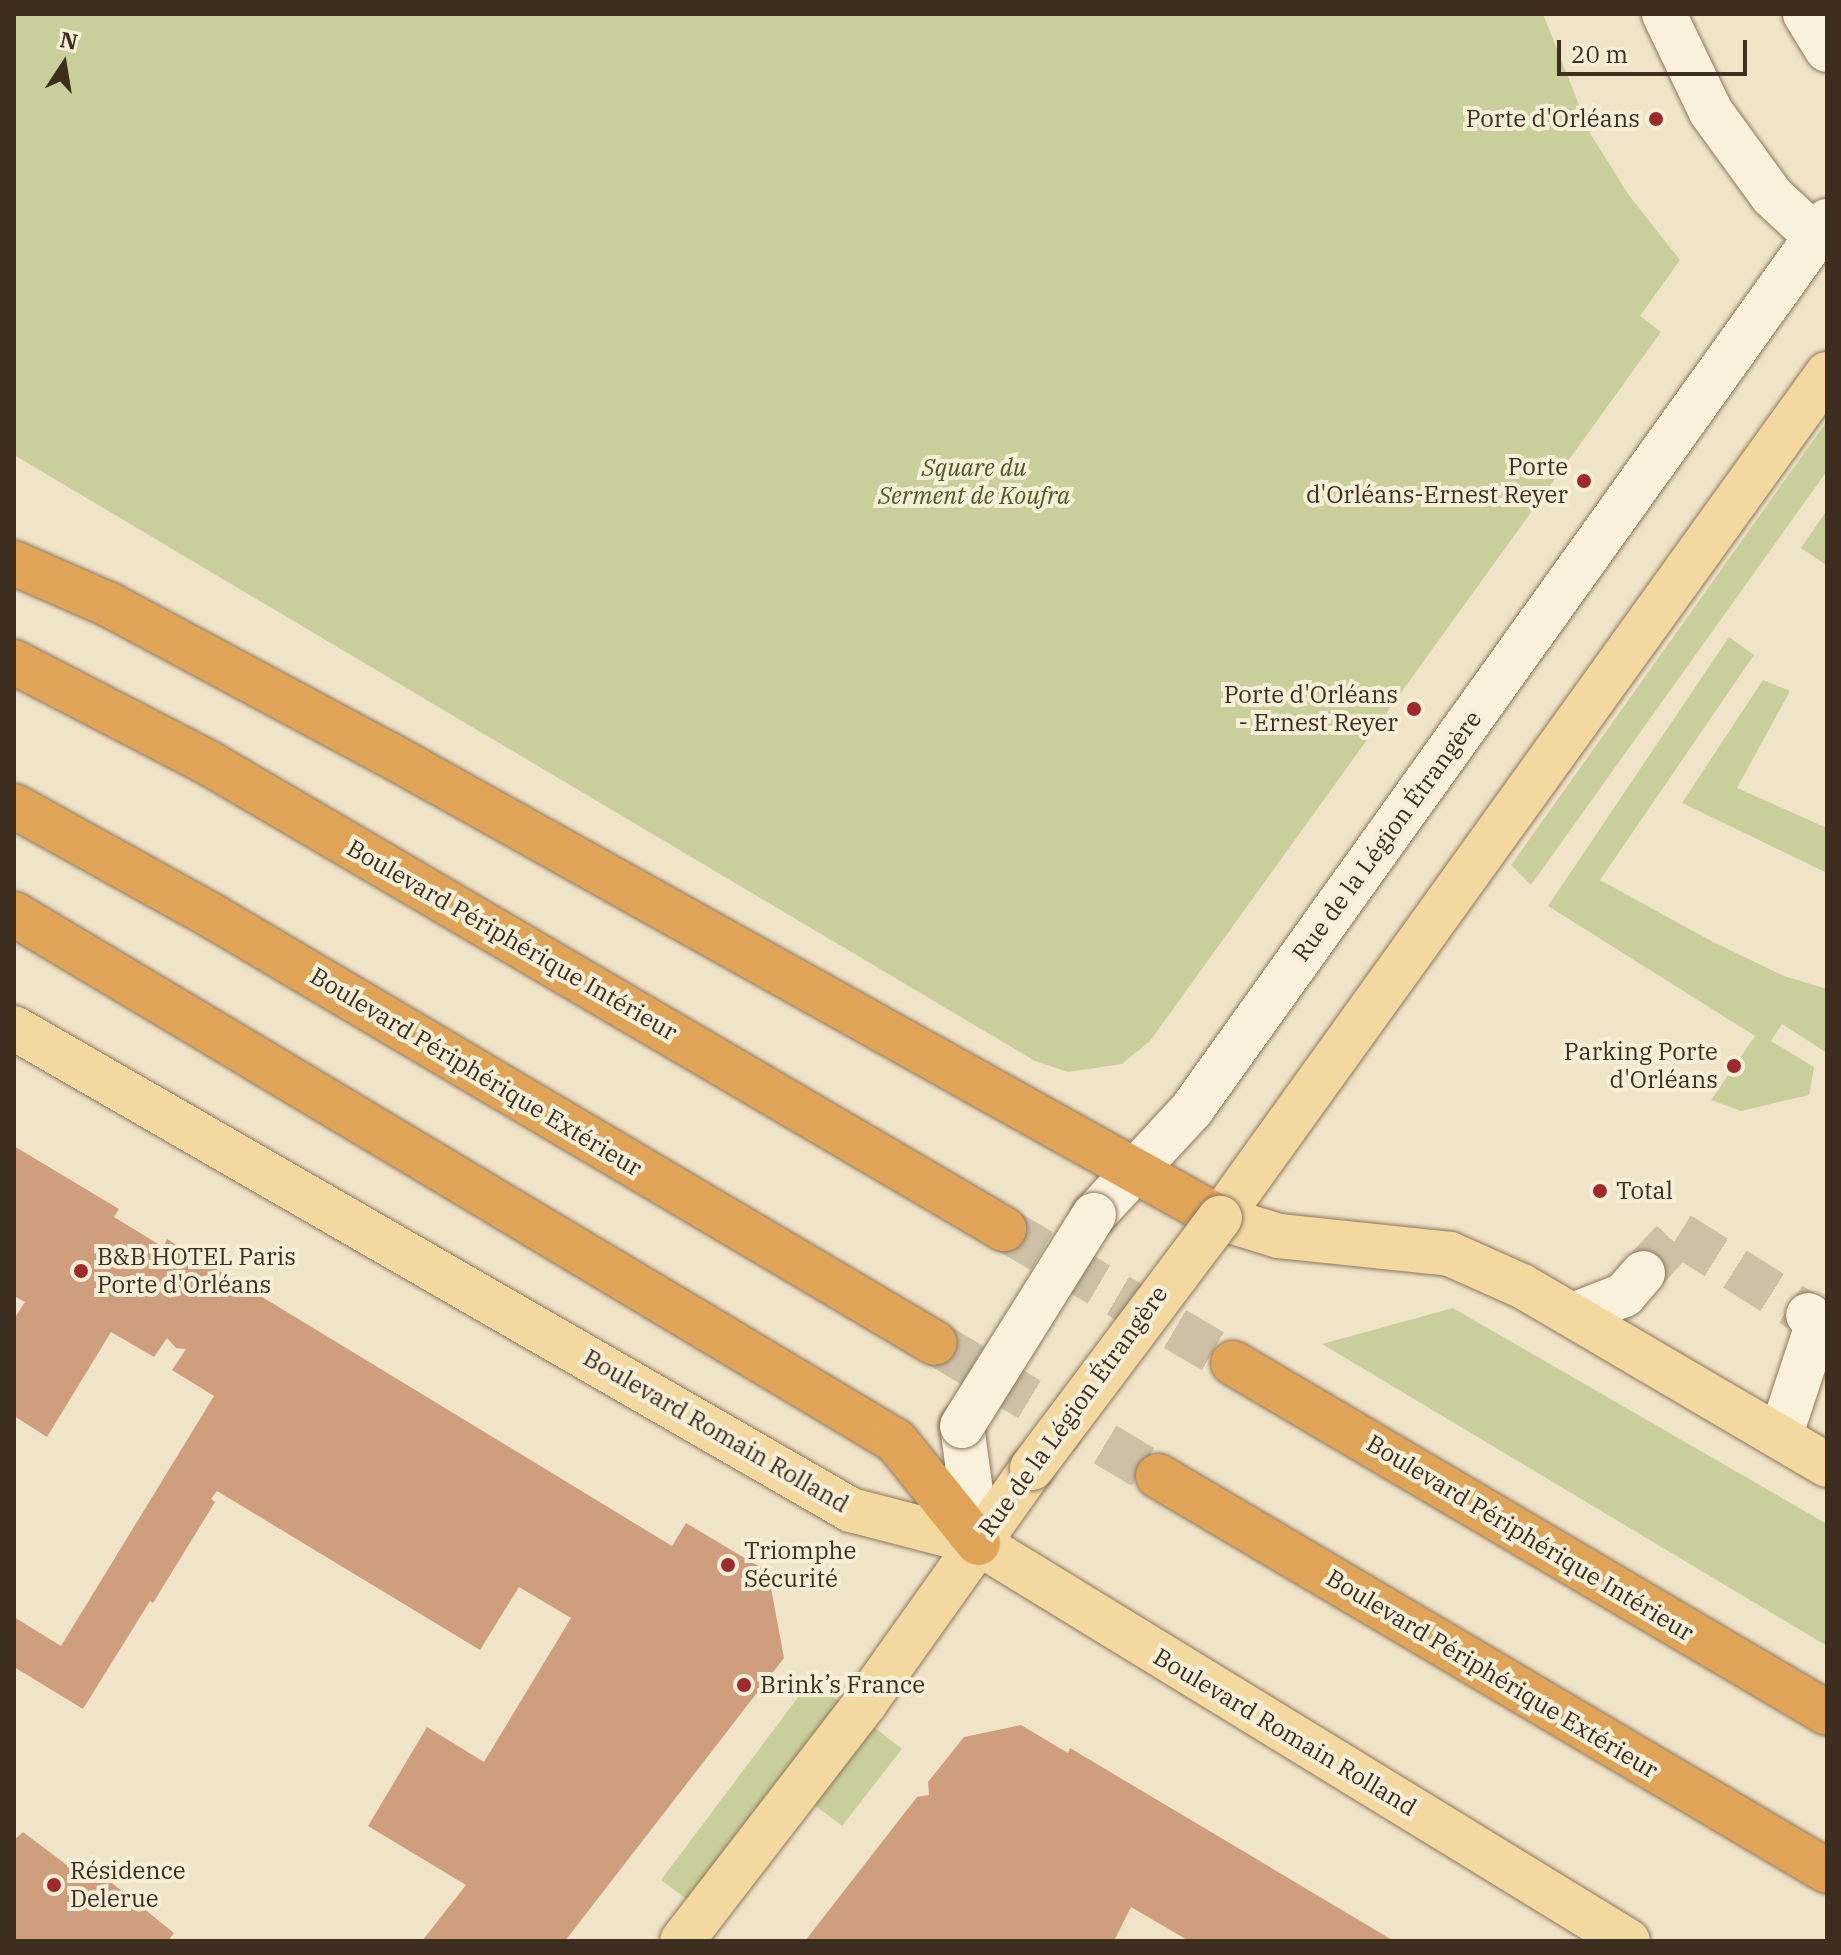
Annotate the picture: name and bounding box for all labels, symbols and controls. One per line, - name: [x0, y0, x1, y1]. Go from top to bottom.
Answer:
- north arrow: [24, 24, 104, 104]
- text: N: [58, 24, 81, 56]
- scale bar: [1561, 24, 1751, 74]
- text: 20 m: [1571, 38, 1628, 70]
- place label: Porte d'Orléans: [1466, 105, 1640, 133]
- marker: Porte d'Orléans: [1647, 110, 1665, 128]
- place label: Porte d'Orléans-Ernest Reyer: [1306, 453, 1568, 509]
- park label: Square du Serment de Koufra: [878, 454, 1070, 510]
- marker: Porte d'Orléans-Ernest Reyer: [1575, 472, 1593, 490]
- place label: Porte d'Orléans - Ernest Reyer: [1224, 681, 1398, 737]
- marker: Porte d'Orléans - Ernest Reyer: [1405, 700, 1423, 718]
- street label: Rue de la Légion Étrangère: [1286, 705, 1488, 967]
- street label: Boulevard Périphérique Intérieur: [342, 833, 682, 1047]
- street label: Boulevard Périphérique Extérieur: [305, 961, 647, 1183]
- place label: Parking Porte d'Orléans: [1564, 1038, 1718, 1094]
- marker: Parking Porte d'Orléans: [1725, 1057, 1743, 1075]
- place label: Total: [1616, 1177, 1673, 1205]
- marker: Total: [1591, 1182, 1609, 1200]
- place label: B&B HOTEL Paris Porte d'Orléans: [97, 1243, 296, 1299]
- marker: B&B HOTEL Paris Porte d'Orléans: [72, 1262, 90, 1280]
- street label: Rue de la Légion Étrangère: [972, 1280, 1174, 1542]
- street label: Boulevard Romain Rolland: [578, 1343, 854, 1519]
- street label: Boulevard Périphérique Intérieur: [1361, 1429, 1699, 1647]
- place label: Triomphe Sécurité: [744, 1537, 856, 1593]
- marker: Triomphe Sécurité: [719, 1556, 737, 1574]
- street label: Boulevard Périphérique Extérieur: [1321, 1563, 1663, 1785]
- street label: Boulevard Romain Rolland: [1148, 1642, 1422, 1822]
- place label: Brink’s France: [760, 1671, 925, 1699]
- marker: Brink’s France: [735, 1676, 753, 1694]
- place label: Résidence Delerue: [70, 1857, 186, 1913]
- marker: Résidence Delerue: [45, 1876, 63, 1894]

